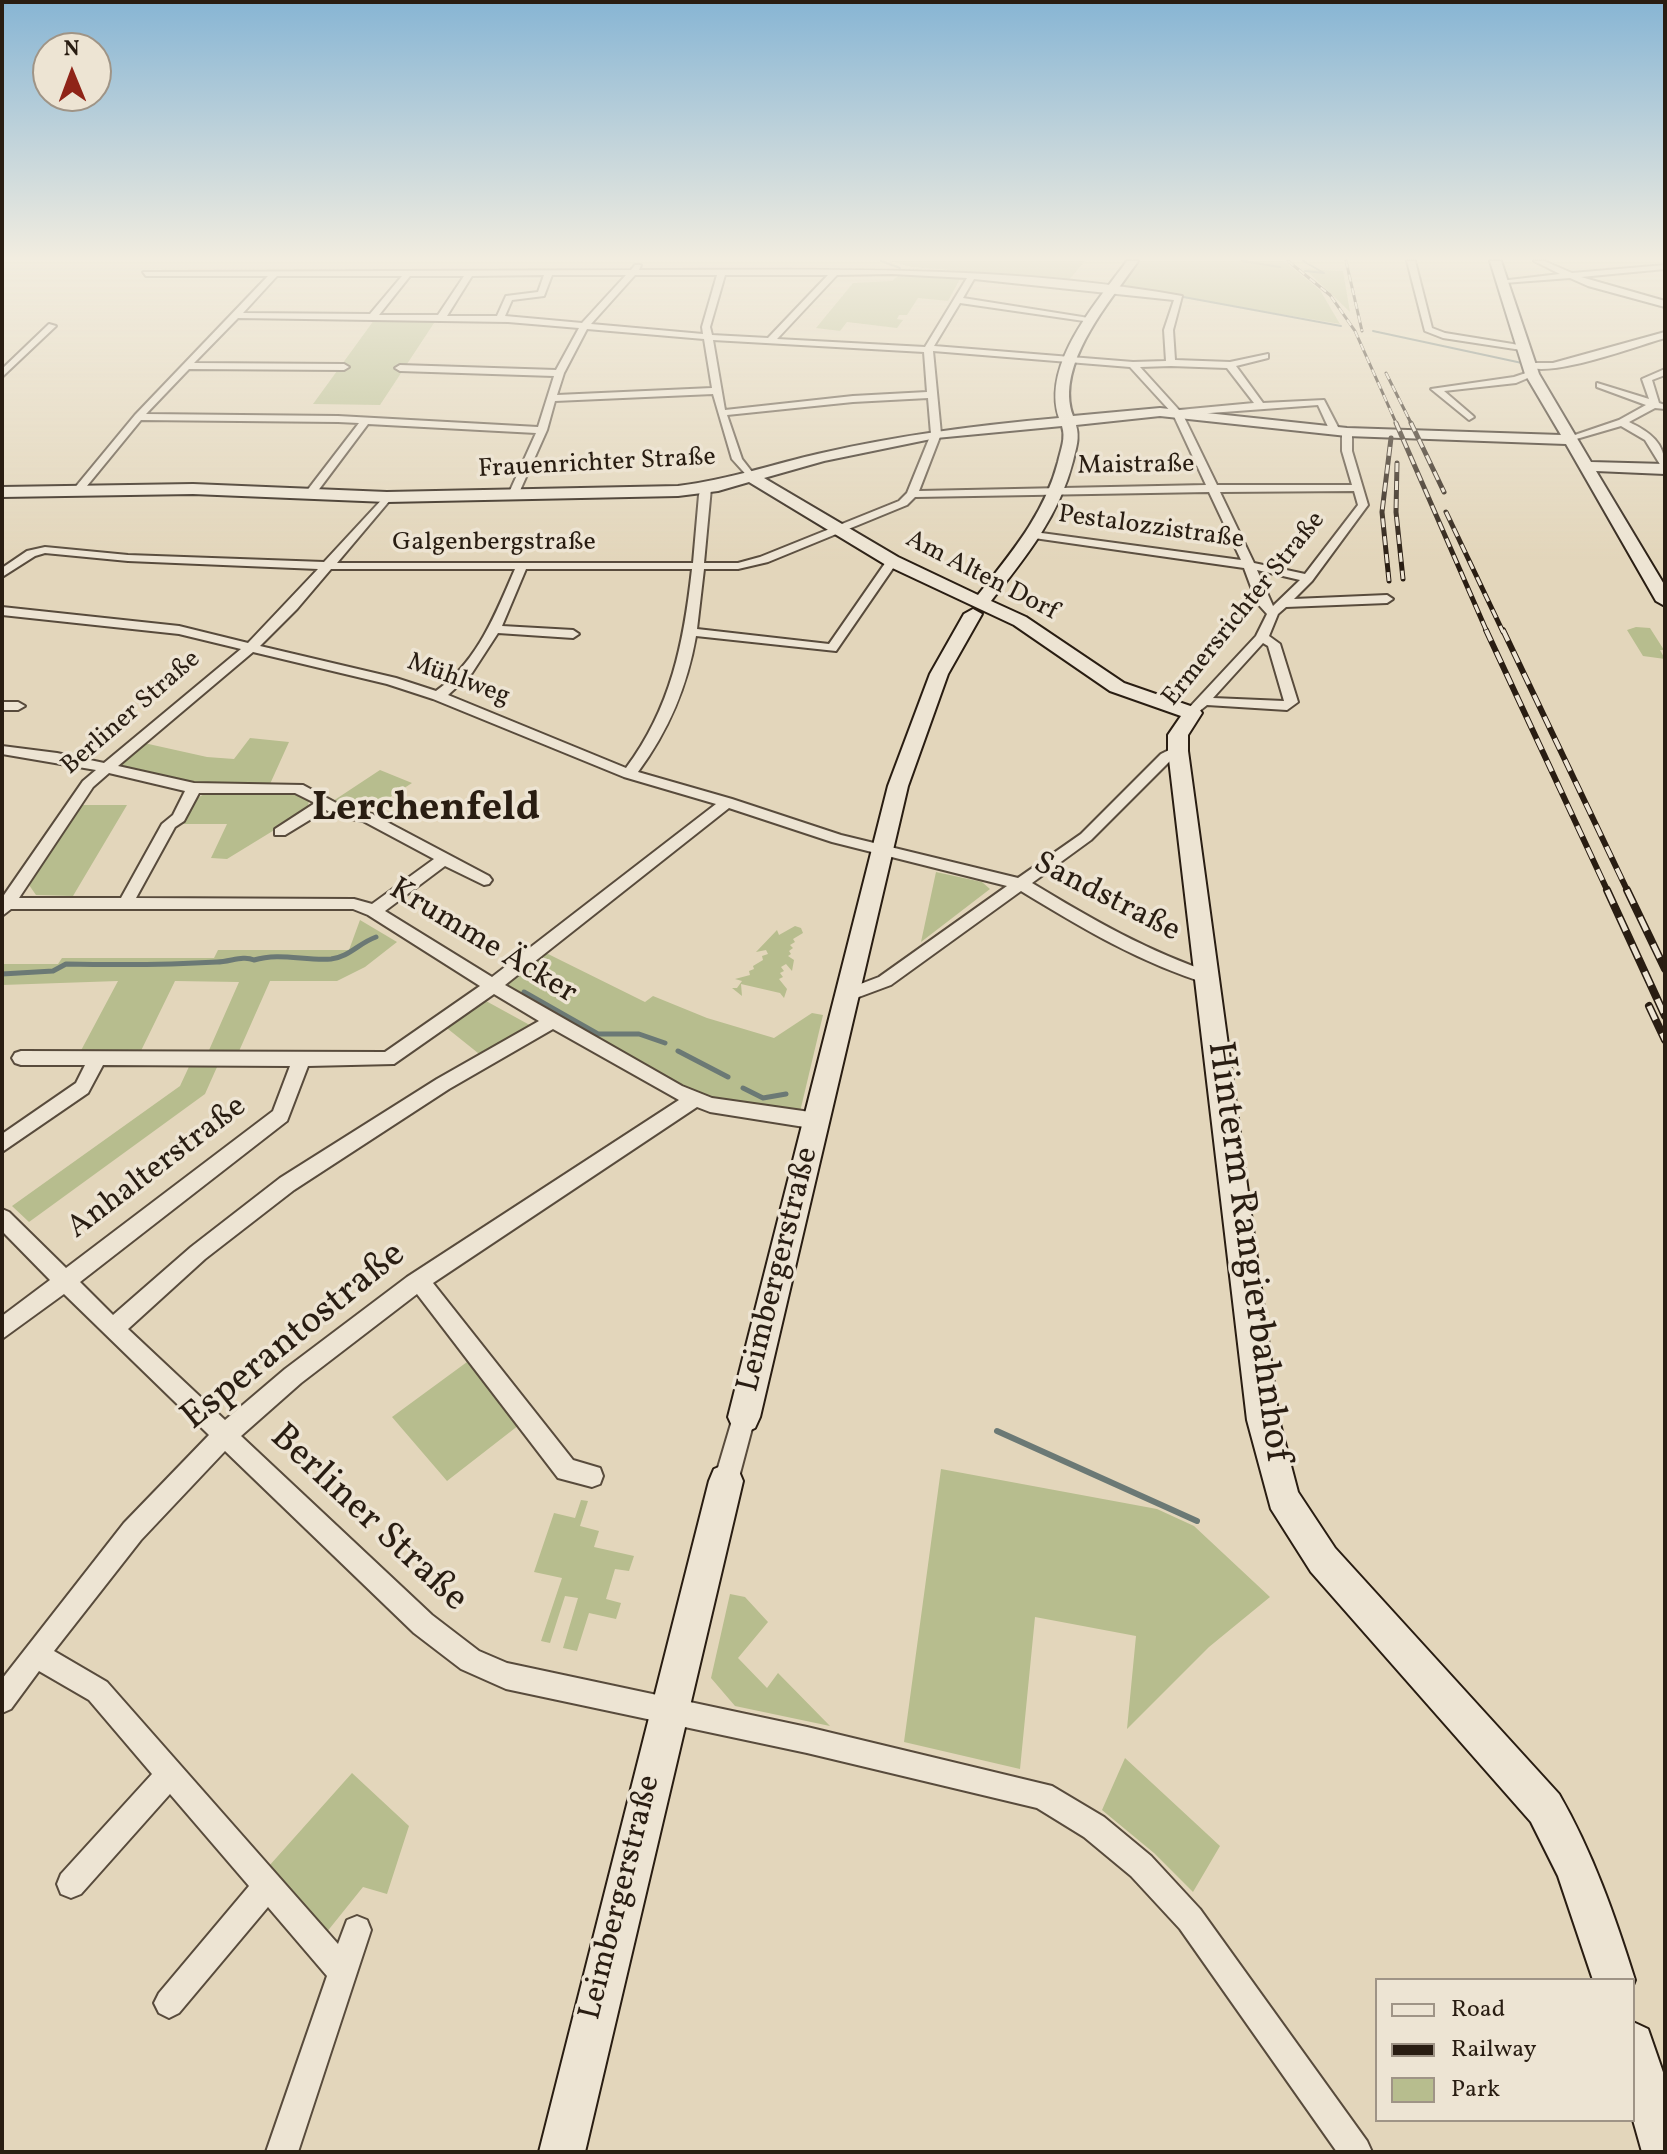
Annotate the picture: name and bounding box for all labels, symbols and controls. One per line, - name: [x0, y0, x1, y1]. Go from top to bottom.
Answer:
- north arrow: [32, 32, 112, 112]
- text: N: [63, 34, 80, 65]
- street label: Frauenrichter Straße: [477, 443, 717, 487]
- street label: Maistraße: [1077, 450, 1195, 484]
- street label: Pestalozzistraße: [1056, 500, 1246, 558]
- street label: Ermersrichter Straße: [1157, 506, 1333, 714]
- street label: Am Alten Dorf: [899, 525, 1063, 629]
- street label: Galgenbergstraße: [392, 528, 596, 560]
- street label: Berliner Straße: [56, 645, 208, 783]
- street label: Mühlweg: [402, 648, 514, 714]
- district label: Lerchenfeld: [312, 788, 540, 836]
- street label: Sandstraße: [1026, 846, 1186, 952]
- street label: Krumme Äcker: [381, 872, 583, 1014]
- street label: Hinterm Rangierbahnhof: [1194, 1039, 1298, 1465]
- street label: Anhalterstraße: [61, 1089, 255, 1249]
- street label: Leimbergerstraße: [731, 1144, 829, 1396]
- street label: Esperantostraße: [174, 1234, 416, 1442]
- street label: Berliner Straße: [258, 1417, 476, 1623]
- street label: Leimbergerstraße: [573, 1772, 671, 2024]
- legend: [1375, 1978, 1635, 2122]
- text: Road: [1451, 1993, 1505, 2027]
- text: Railway: [1451, 2033, 1537, 2067]
- text: Park: [1451, 2073, 1500, 2107]

